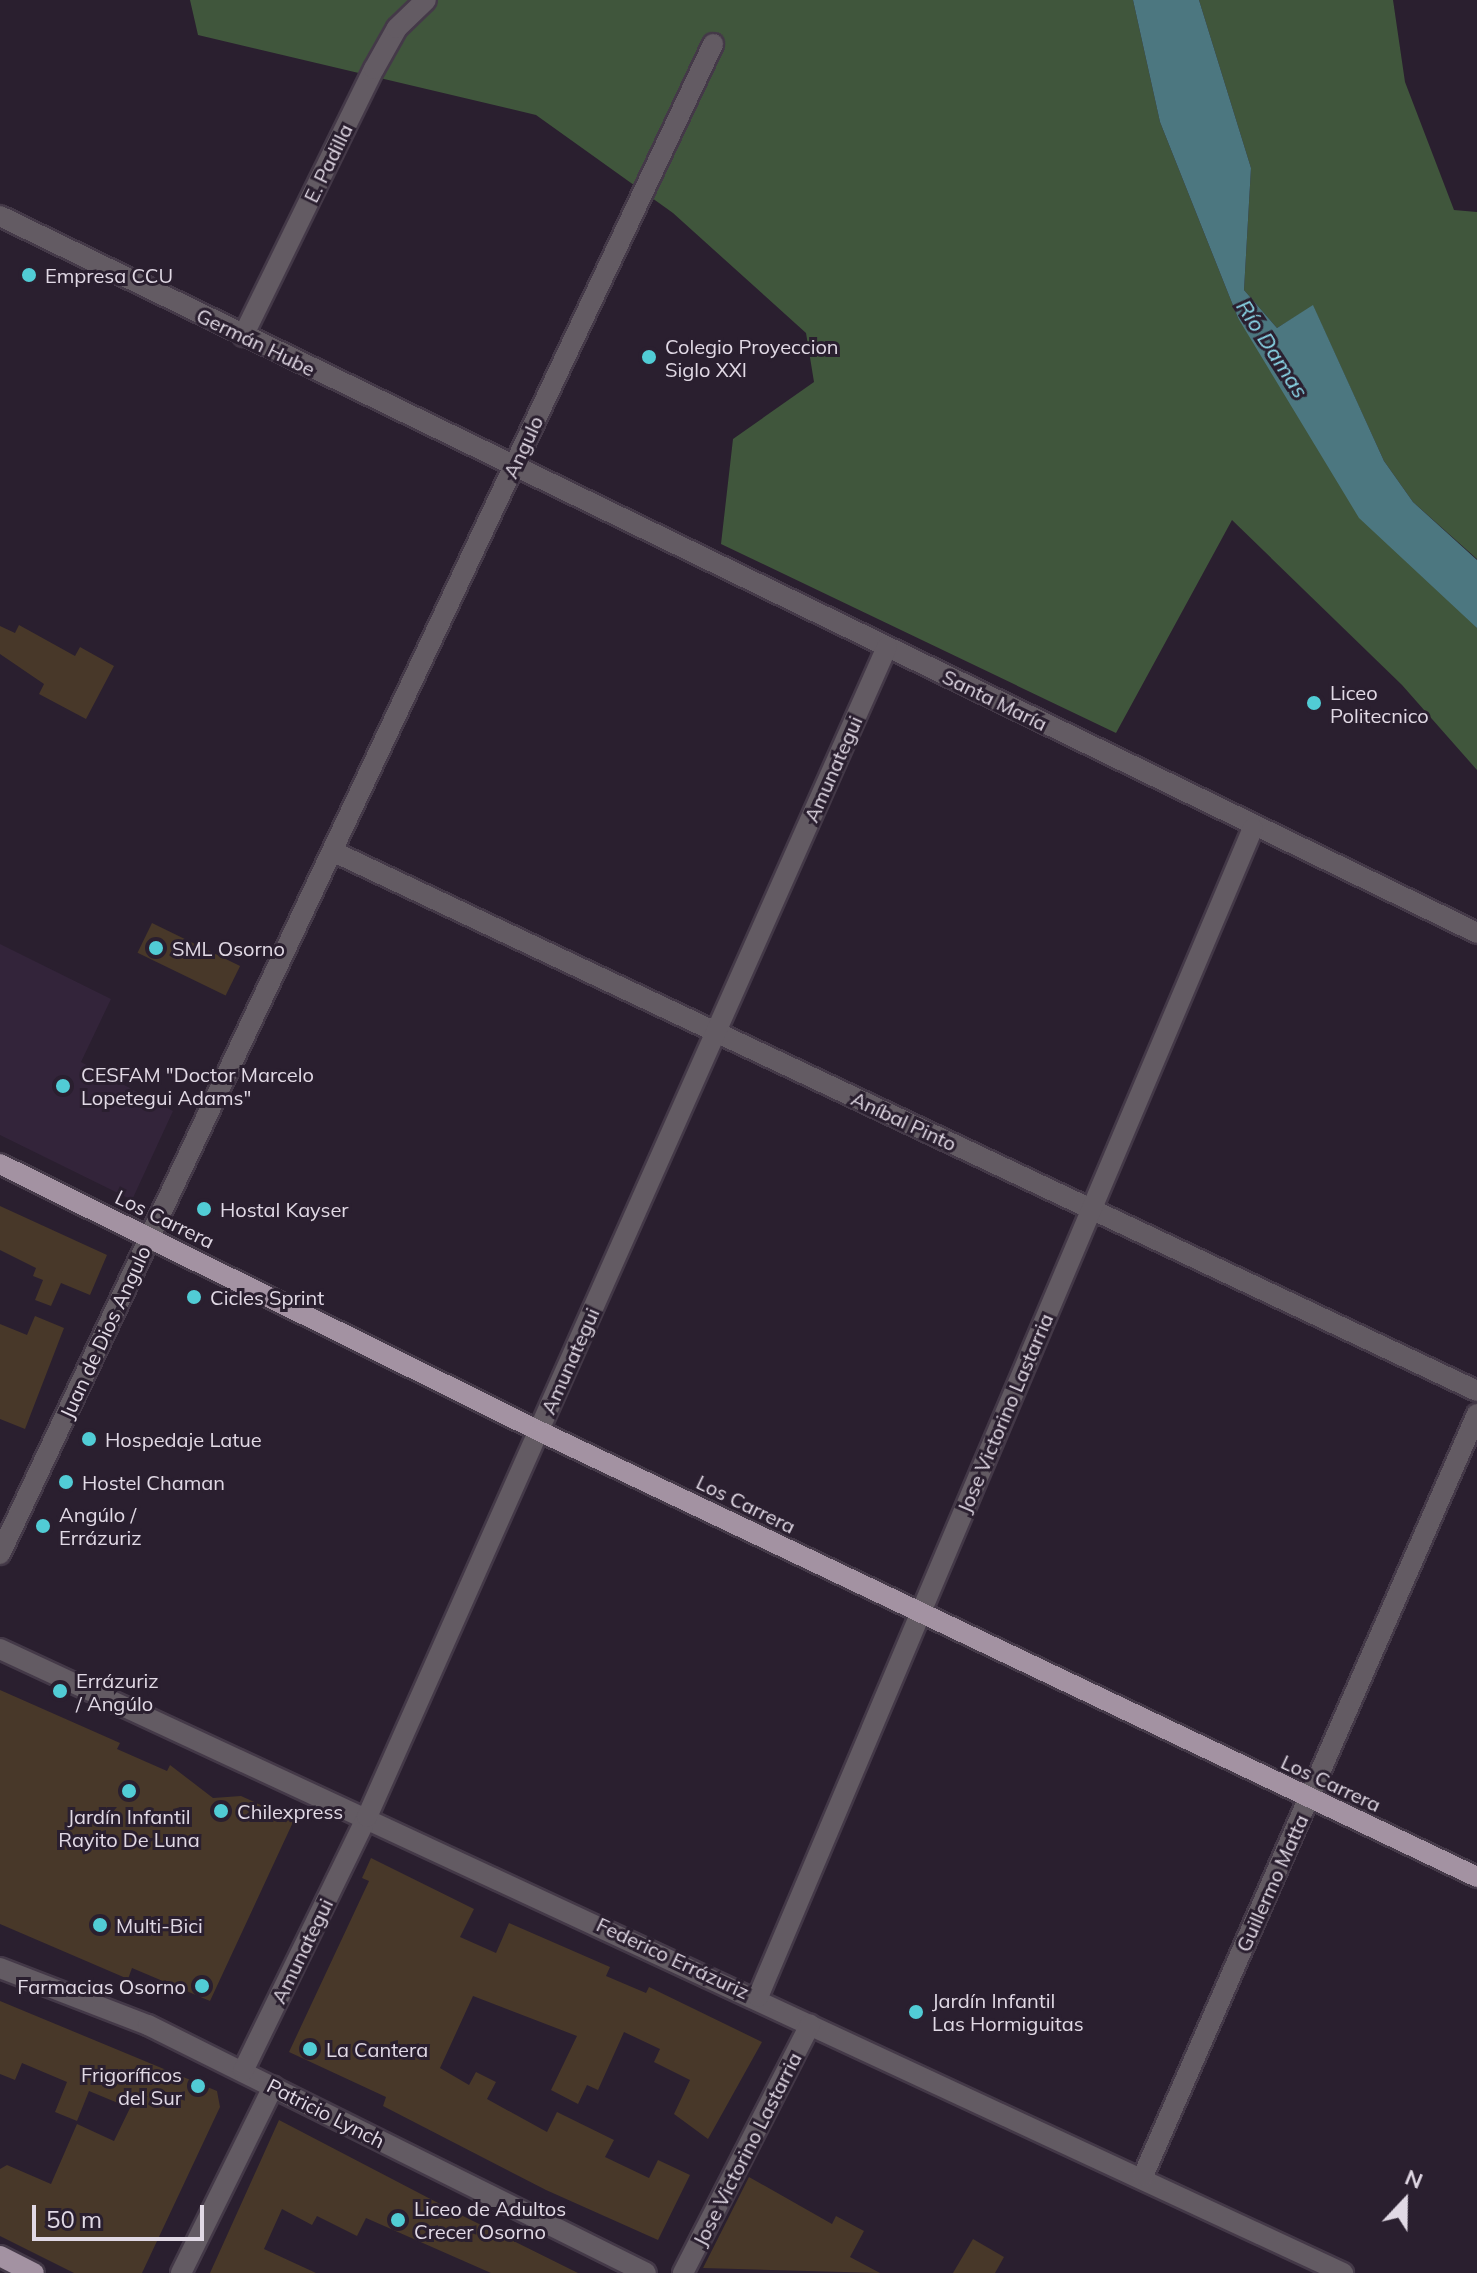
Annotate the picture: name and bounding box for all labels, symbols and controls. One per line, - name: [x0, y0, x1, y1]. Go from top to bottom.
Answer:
- street label: E. Padilla: [299, 120, 357, 206]
- place label: Empresa CCU: [45, 263, 173, 287]
- marker: Empresa CCU: [20, 266, 38, 284]
- water label: Río Damas: [1230, 295, 1314, 403]
- street label: Germán Hube: [193, 303, 319, 381]
- place label: Colegio Proyeccion Siglo XXI: [665, 334, 839, 381]
- marker: Colegio Proyeccion Siglo XXI: [640, 348, 658, 366]
- street label: Angulo: [498, 412, 548, 482]
- street label: Santa María: [939, 664, 1051, 736]
- place label: Liceo Politecnico: [1330, 680, 1429, 727]
- marker: Liceo Politecnico: [1305, 694, 1323, 712]
- street label: Amunategui: [799, 712, 867, 826]
- place label: SML Osorno: [172, 936, 285, 960]
- marker: SML Osorno: [147, 939, 165, 957]
- place label: CESFAM "Doctor Marcelo Lopetegui Adams": [81, 1062, 314, 1109]
- marker: CESFAM "Doctor Marcelo Lopetegui Adams": [52, 1075, 74, 1097]
- street label: Aníbal Pinto: [848, 1086, 960, 1156]
- street label: Los Carrera: [112, 1185, 218, 1253]
- place label: Hostal Kayser: [220, 1197, 349, 1221]
- marker: Hostal Kayser: [195, 1200, 213, 1218]
- street label: Juan de Dios Angulo: [54, 1242, 156, 1422]
- place label: Cicles Sprint: [210, 1285, 324, 1309]
- marker: Cicles Sprint: [185, 1288, 203, 1306]
- street label: Amunategui: [536, 1304, 604, 1418]
- street label: Jose Victorino Lastarria: [952, 1310, 1058, 1516]
- place label: Hospedaje Latue: [105, 1427, 262, 1451]
- marker: Hospedaje Latue: [80, 1430, 98, 1448]
- place label: Hostel Chaman: [82, 1470, 225, 1494]
- street label: Los Carrera: [693, 1470, 799, 1538]
- marker: Hostel Chaman: [57, 1473, 75, 1491]
- place label: Angúlo / Errázuriz: [59, 1502, 142, 1549]
- marker: Angúlo / Errázuriz: [34, 1517, 52, 1535]
- place label: Errázuriz / Angúlo: [76, 1668, 159, 1715]
- marker: Errázuriz / Angúlo: [51, 1682, 69, 1700]
- street label: Los Carrera: [1277, 1749, 1385, 1817]
- marker: Jardín Infantil Rayito De Luna: [120, 1782, 138, 1800]
- place label: Chilexpress: [237, 1799, 343, 1823]
- marker: Chilexpress: [212, 1802, 230, 1820]
- place label: Jardín Infantil Rayito De Luna: [58, 1804, 200, 1851]
- street label: Guillermo Matta: [1231, 1811, 1313, 1955]
- street label: Amunategui: [266, 1895, 338, 2007]
- street label: Federico Errázuriz: [593, 1912, 753, 2004]
- place label: Multi-Bici: [116, 1913, 203, 1937]
- marker: Multi-Bici: [91, 1916, 109, 1934]
- place label: Farmacias Osorno: [17, 1974, 186, 1998]
- marker: Farmacias Osorno: [193, 1977, 211, 1995]
- place label: Jardín Infantil Las Hormiguitas: [932, 1988, 1084, 2035]
- marker: Jardín Infantil Las Hormiguitas: [907, 2003, 925, 2021]
- place label: La Cantera: [326, 2037, 428, 2061]
- marker: La Cantera: [301, 2040, 319, 2058]
- street label: Jose Victorino Lastarria: [688, 2048, 806, 2250]
- place label: Frigoríficos del Sur: [81, 2062, 182, 2109]
- street label: Patricio Lynch: [263, 2073, 389, 2153]
- marker: Frigoríficos del Sur: [189, 2077, 207, 2095]
- north arrow: [1365, 2161, 1445, 2241]
- text: N: [1401, 2163, 1427, 2195]
- scale bar: [36, 2189, 208, 2239]
- place label: Liceo de Adultos Crecer Osorno: [414, 2196, 566, 2243]
- text: 50 m: [46, 2204, 102, 2234]
- marker: Liceo de Adultos Crecer Osorno: [389, 2211, 407, 2229]

